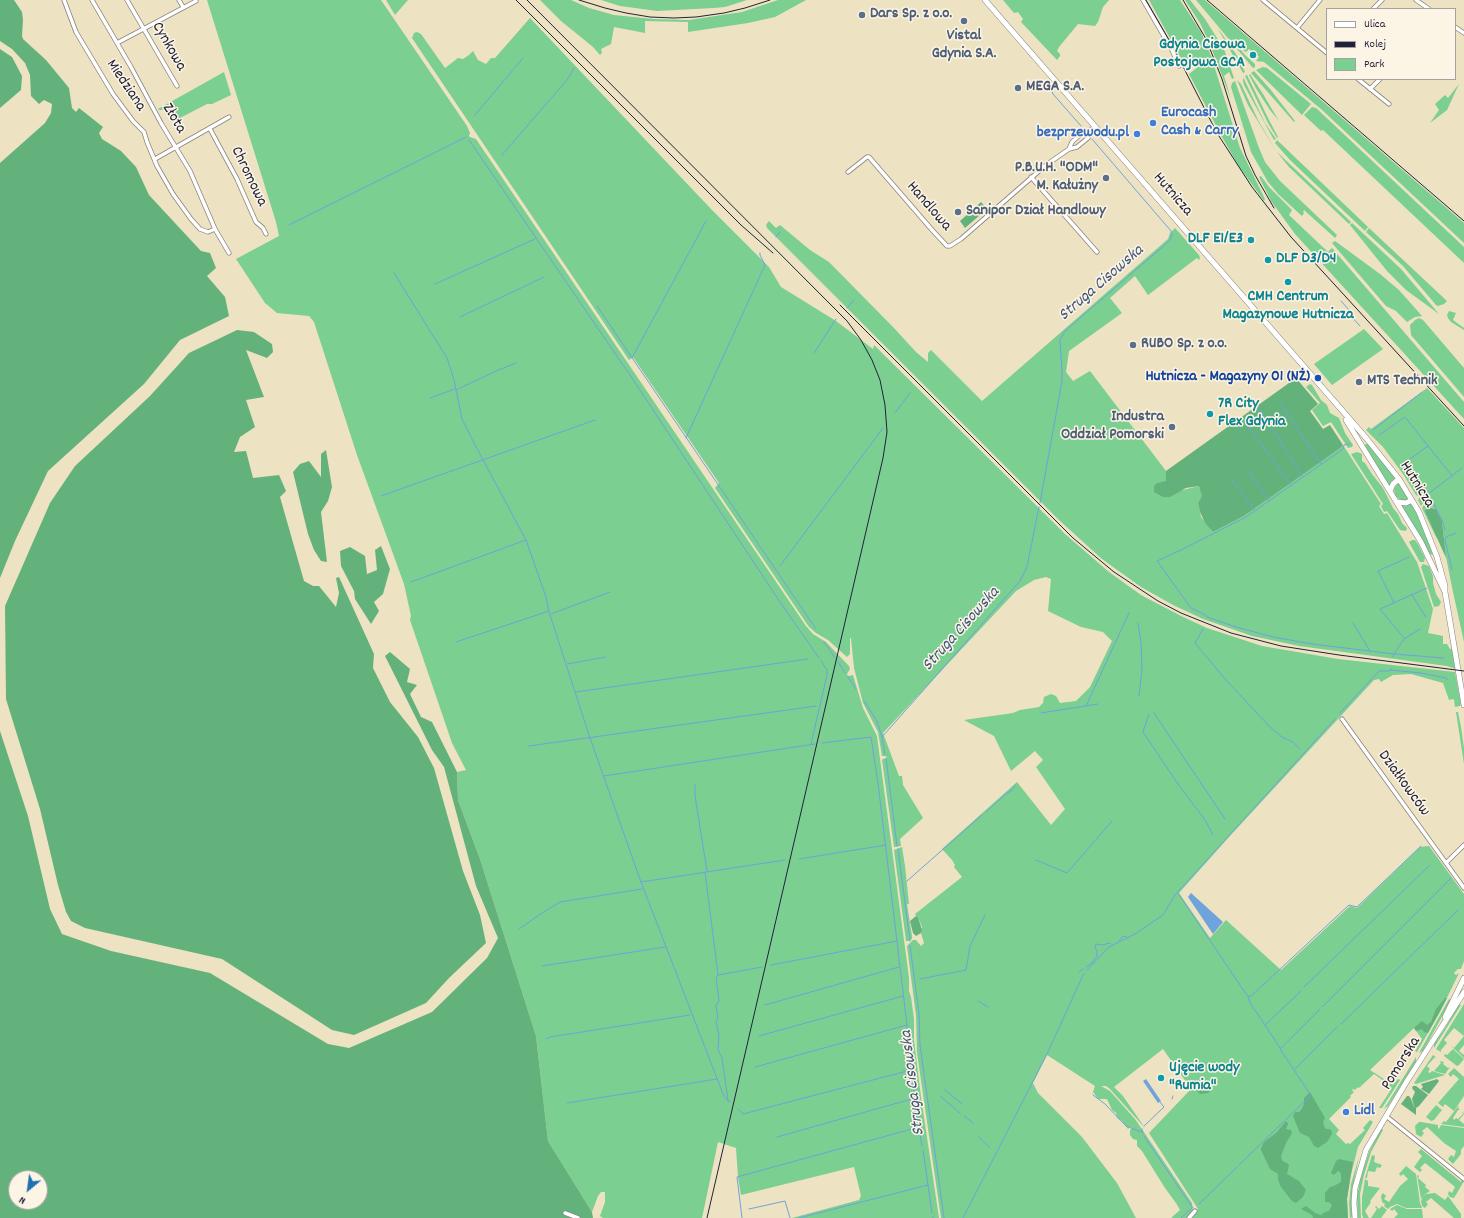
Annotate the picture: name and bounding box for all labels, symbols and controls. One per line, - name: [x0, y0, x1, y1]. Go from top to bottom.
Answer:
- place label: Dars Sp. z o.o.: [870, 5, 952, 25]
- legend: [1326, 8, 1456, 80]
- marker: Dars Sp. z o.o.: [857, 10, 867, 20]
- marker: Vistal Gdynia S.A.: [959, 16, 969, 26]
- text: Ulica: [1364, 16, 1385, 33]
- street label: Cynkowa: [146, 19, 190, 75]
- place label: Vistal Gdynia S.A.: [932, 27, 996, 65]
- place label: Gdynia Cisowa Postojowa GCA: [1153, 36, 1245, 74]
- text: Kolej: [1364, 36, 1386, 53]
- marker: Gdynia Cisowa Postojowa GCA: [1248, 50, 1258, 60]
- street label: Miedziana: [101, 56, 149, 116]
- text: Park: [1364, 56, 1384, 73]
- place label: MEGA S.A.: [1026, 78, 1084, 98]
- marker: MEGA S.A.: [1013, 83, 1023, 93]
- street label: Złota: [157, 100, 189, 138]
- place label: Eurocash Cash & Carry: [1161, 104, 1239, 142]
- marker: Eurocash Cash & Carry: [1148, 118, 1158, 128]
- place label: bezprzewodu.pl: [1037, 124, 1129, 144]
- marker: bezprzewodu.pl: [1132, 129, 1142, 139]
- street label: Chromowa: [225, 144, 271, 210]
- place label: P.B.U.H. "ODM" M. Kałużny: [1015, 159, 1098, 197]
- street label: Hutnicza: [1148, 169, 1196, 221]
- marker: P.B.U.H. "ODM" M. Kałużny: [1101, 173, 1111, 183]
- street label: Handlowa: [901, 178, 955, 236]
- place label: Sanipor Dział Handlowy: [966, 202, 1106, 222]
- marker: Sanipor Dział Handlowy: [953, 207, 963, 217]
- place label: DLF E1/E3: [1188, 230, 1243, 250]
- marker: DLF E1/E3: [1246, 235, 1256, 245]
- water label: Struga Cisowska: [1055, 242, 1149, 326]
- place label: DLF D3/D4: [1276, 250, 1336, 270]
- marker: DLF D3/D4: [1263, 255, 1273, 265]
- marker: CMH Centrum Magazynowe Hutnicza: [1283, 277, 1293, 287]
- place label: CMH Centrum Magazynowe Hutnicza: [1223, 288, 1353, 326]
- place label: RUBO Sp. z o.o.: [1141, 335, 1227, 355]
- marker: RUBO Sp. z o.o.: [1128, 340, 1138, 350]
- place label: Hutnicza - Magazyny 01 (NŻ): [1145, 368, 1310, 388]
- place label: MTS Technik: [1367, 372, 1438, 392]
- marker: Hutnicza - Magazyny 01 (NŻ): [1313, 373, 1323, 383]
- marker: MTS Technik: [1354, 377, 1364, 387]
- place label: 7R City Flex Gdynia: [1218, 395, 1285, 433]
- place label: Industra Oddział Pomorski: [1061, 408, 1164, 446]
- marker: 7R City Flex Gdynia: [1205, 409, 1215, 419]
- marker: Industra Oddział Pomorski: [1167, 422, 1177, 432]
- street label: Hutnicza: [1394, 458, 1438, 512]
- water label: Struga Cisowska: [919, 584, 1005, 676]
- street label: Działkowców: [1373, 747, 1433, 821]
- water label: Struga Cisowska: [897, 1029, 931, 1137]
- street label: Pomorska: [1378, 1034, 1426, 1094]
- place label: Ujęcie wody "Rumia": [1169, 1059, 1239, 1097]
- marker: Ujęcie wody "Rumia": [1156, 1073, 1166, 1083]
- place label: Lidl: [1354, 1102, 1375, 1122]
- marker: Lidl: [1341, 1107, 1351, 1117]
- north arrow: [8, 1170, 48, 1210]
- text: N: [16, 1191, 29, 1208]

